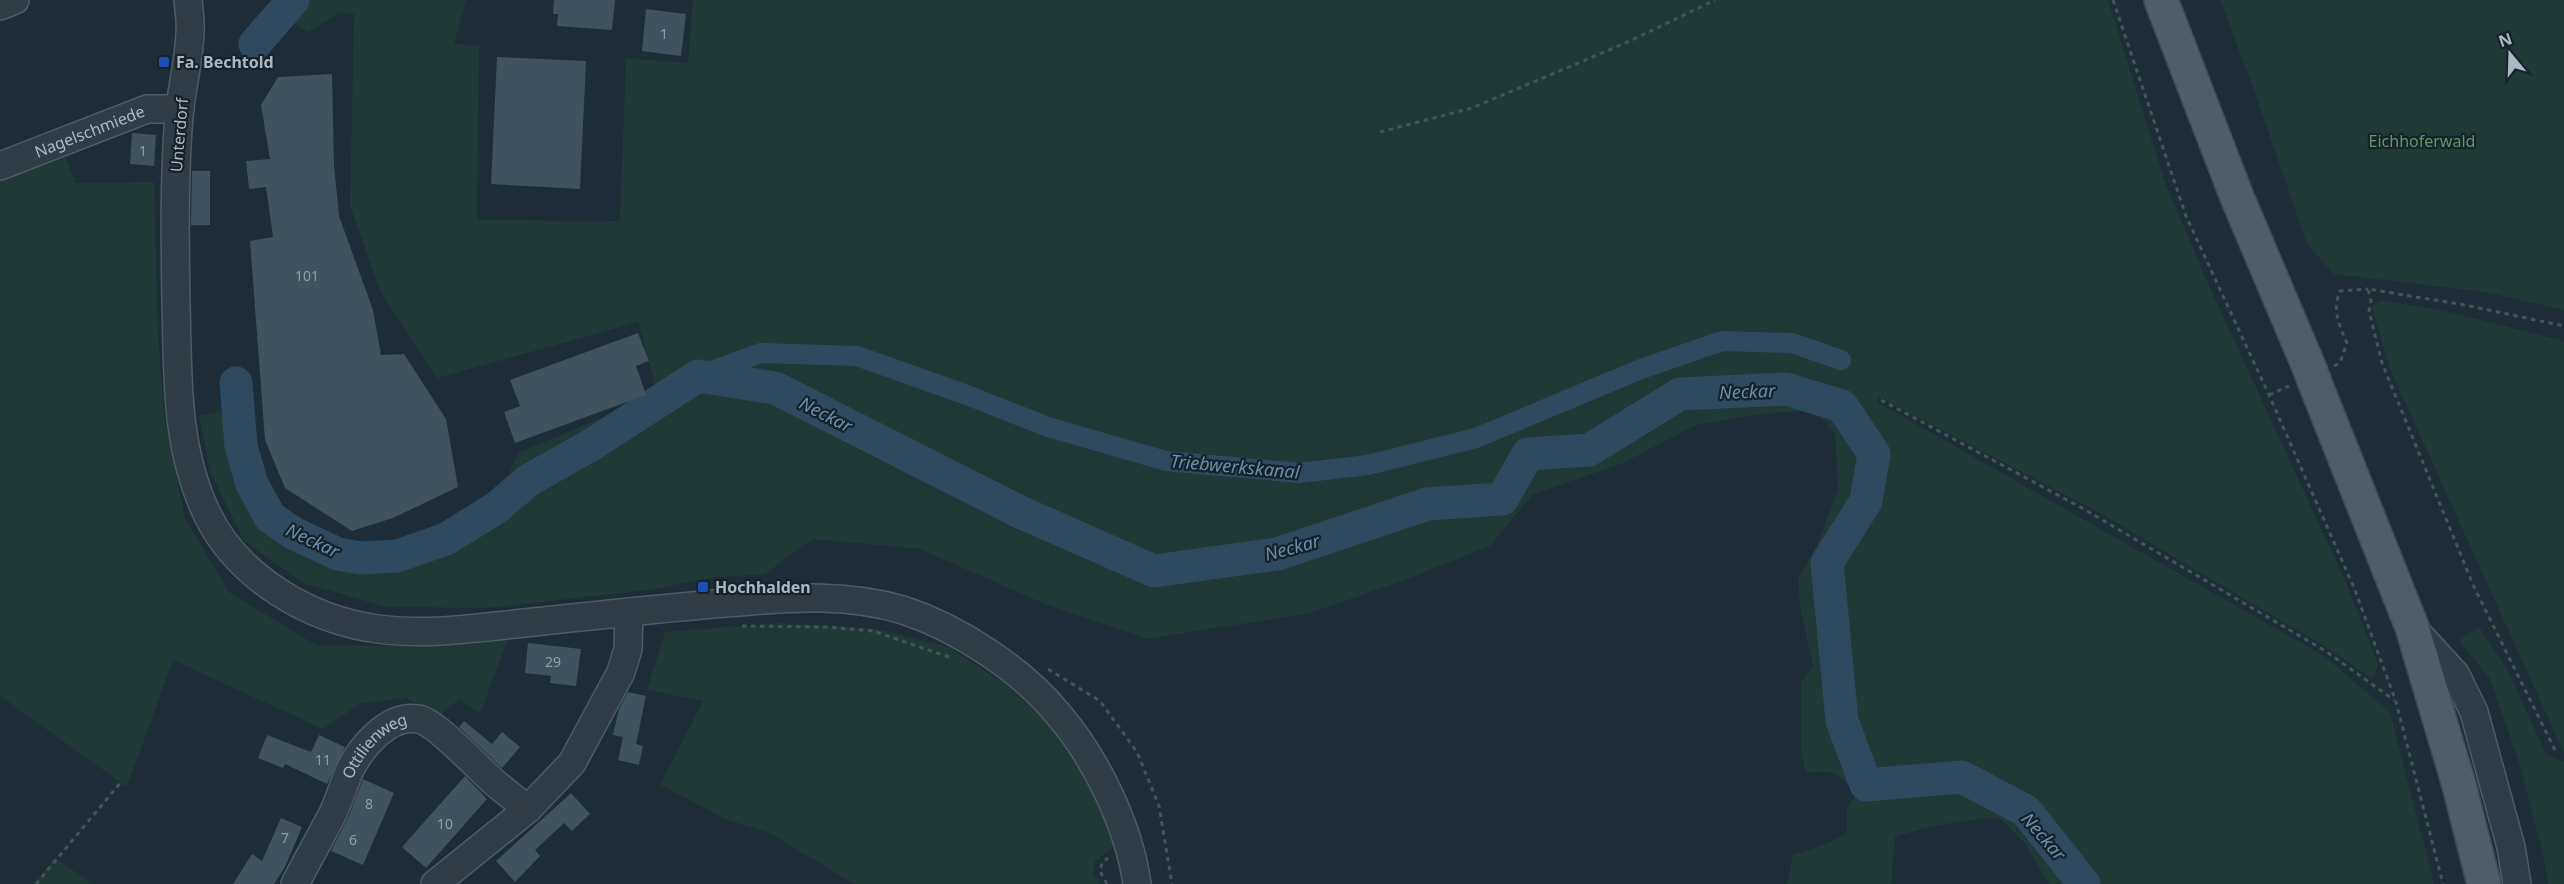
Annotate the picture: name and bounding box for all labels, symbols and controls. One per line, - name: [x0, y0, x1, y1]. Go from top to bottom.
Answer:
- house number: 1: [660, 24, 668, 43]
- north arrow: [2480, 24, 2540, 84]
- text: N: [2495, 27, 2515, 52]
- place label: Fa. Bechtold: [176, 51, 274, 73]
- marker: Fa. Bechtold: [157, 55, 171, 69]
- street label: Unterdorf: [165, 96, 193, 173]
- street label: Nagelschmiede: [31, 100, 148, 163]
- park label: Eichhoferwald: [2369, 130, 2475, 152]
- house number: 1: [139, 141, 147, 160]
- house number: 101: [295, 266, 319, 285]
- water label: Neckar: [1719, 378, 1776, 404]
- water label: Neckar: [796, 391, 857, 438]
- water label: Triebwerkskanal: [1170, 448, 1301, 484]
- water label: Neckar: [282, 517, 344, 563]
- water label: Neckar: [1262, 528, 1323, 566]
- place label: Hochhalden: [715, 576, 811, 598]
- marker: Hochhalden: [696, 580, 710, 594]
- house number: 29: [545, 652, 561, 671]
- street label: Ottilienweg: [337, 708, 409, 782]
- house number: 11: [315, 750, 331, 769]
- house number: 8: [365, 794, 373, 813]
- water label: Neckar: [2017, 807, 2072, 866]
- house number: 10: [437, 814, 453, 833]
- house number: 7: [281, 828, 289, 847]
- house number: 6: [349, 830, 357, 849]

